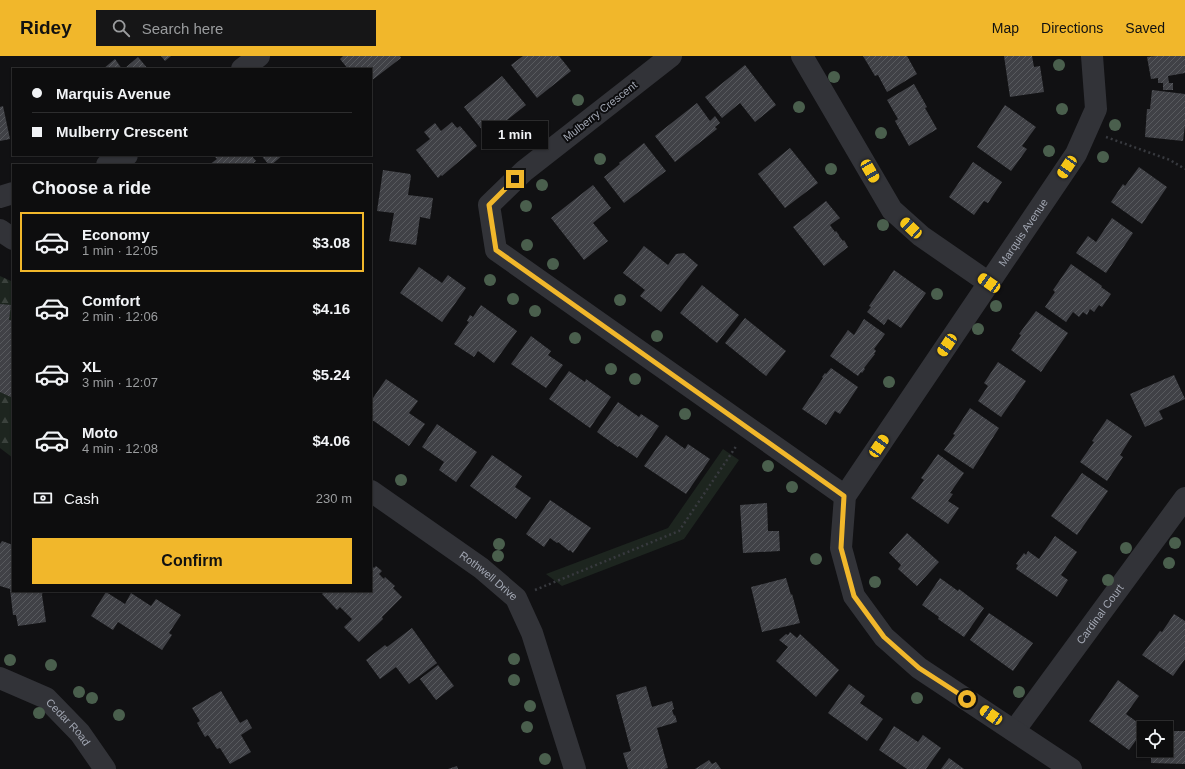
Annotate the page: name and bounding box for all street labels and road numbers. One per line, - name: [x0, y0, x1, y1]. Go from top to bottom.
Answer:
- street label: Mulberry Crescent: [561, 79, 639, 143]
- street label: Marquis Avenue: [996, 196, 1050, 268]
- street label: Rothwell Drive: [457, 549, 520, 603]
- street label: Cardinal Court: [1074, 582, 1126, 646]
- street label: Cedar Road: [44, 696, 93, 748]

